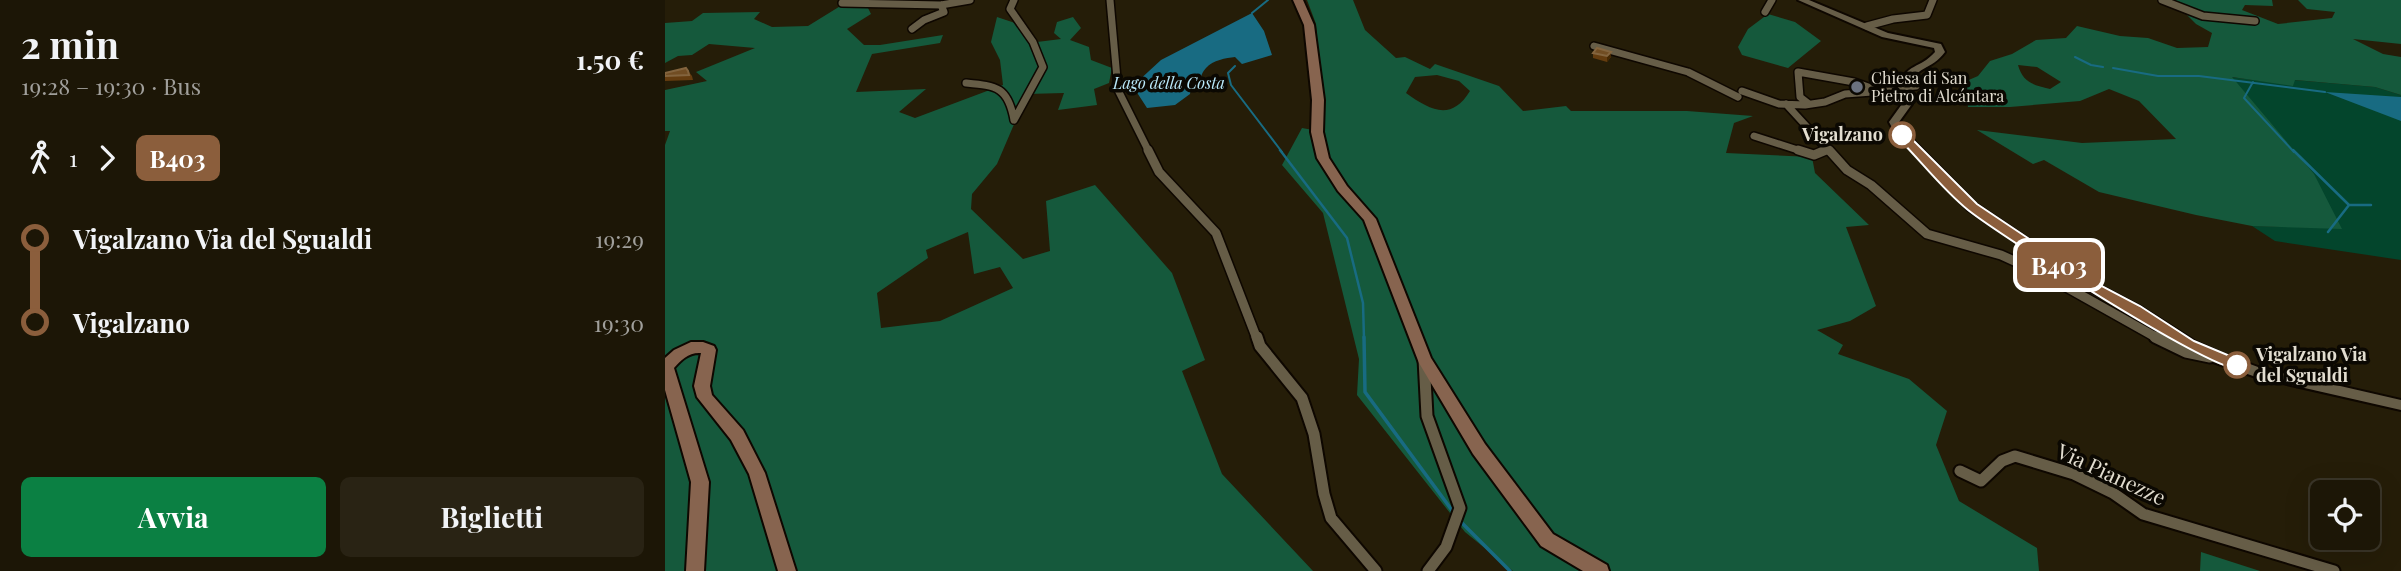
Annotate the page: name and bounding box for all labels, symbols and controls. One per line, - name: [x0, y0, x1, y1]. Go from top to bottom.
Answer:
- text: 2 min: [21, 18, 119, 69]
- text: 1.50 €: [576, 42, 644, 77]
- place label: Chiesa di San Pietro di Alcántara: [1871, 67, 2004, 106]
- text: 19:28 – 19:30 · Bus: [21, 70, 201, 101]
- water label: Lago della Costa: [1112, 72, 1225, 93]
- marker: Chiesa di San Pietro di Alcántara: [1849, 79, 1865, 95]
- place label: Vigalzano: [1801, 122, 1883, 146]
- marker: Vigalzano: [1889, 122, 1915, 148]
- icon: walk: [21, 139, 59, 177]
- icon: forward: [88, 139, 126, 177]
- text: 1: [69, 142, 78, 173]
- text: B403: [150, 142, 206, 174]
- text: Vigalzano Via del Sgualdi: [73, 221, 372, 256]
- text: 19:29: [595, 223, 644, 254]
- line badge: B403: [2010, 242, 2108, 288]
- text: B403: [2031, 249, 2087, 281]
- text: Vigalzano: [73, 305, 190, 340]
- text: 19:30: [593, 307, 644, 338]
- place label: Vigalzano Via del Sgualdi: [2255, 342, 2368, 387]
- marker: Vigalzano Via del Sgualdi: [2224, 352, 2250, 378]
- street label: Via Pianezze: [2052, 435, 2171, 511]
- button: Avvia: [21, 477, 326, 557]
- button: Biglietti: [340, 477, 644, 557]
- map controls: [2310, 480, 2380, 550]
- button: locate: [2310, 480, 2380, 550]

